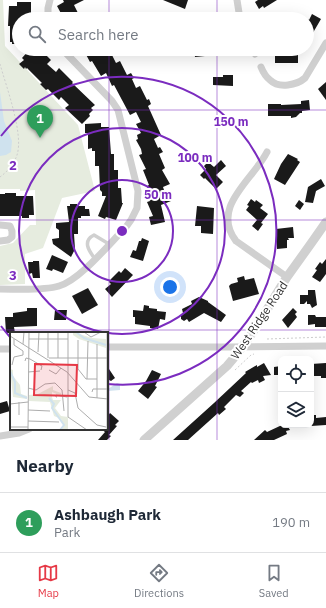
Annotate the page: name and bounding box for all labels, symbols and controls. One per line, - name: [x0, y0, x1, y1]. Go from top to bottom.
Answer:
- search box: [12, 12, 314, 56]
- icon: search: [26, 23, 48, 45]
- text: Search here: [58, 25, 138, 44]
- pin: 1: [27, 105, 53, 138]
- text: 150 m: [213, 114, 249, 129]
- text: 100 m: [177, 150, 213, 165]
- text: 2: [9, 157, 17, 174]
- text: 50 m: [144, 187, 172, 202]
- centre of rings: [115, 224, 129, 238]
- text: 3: [9, 267, 17, 284]
- your location: [160, 277, 180, 297]
- street label: West Ridge Road: [227, 278, 291, 362]
- inset map: [10, 332, 108, 430]
- map controls: [278, 356, 314, 428]
- button: locate: [278, 356, 314, 392]
- button: layers: [278, 392, 314, 428]
- text: Nearby: [16, 455, 74, 477]
- text: Ashbaugh Park: [54, 505, 161, 524]
- text: 1: [25, 514, 33, 531]
- text: 190 m: [272, 514, 310, 531]
- text: Park: [54, 524, 80, 541]
- tab: Map: [37, 562, 59, 600]
- tab: Directions: [134, 562, 184, 600]
- tab: Saved: [259, 562, 289, 600]

